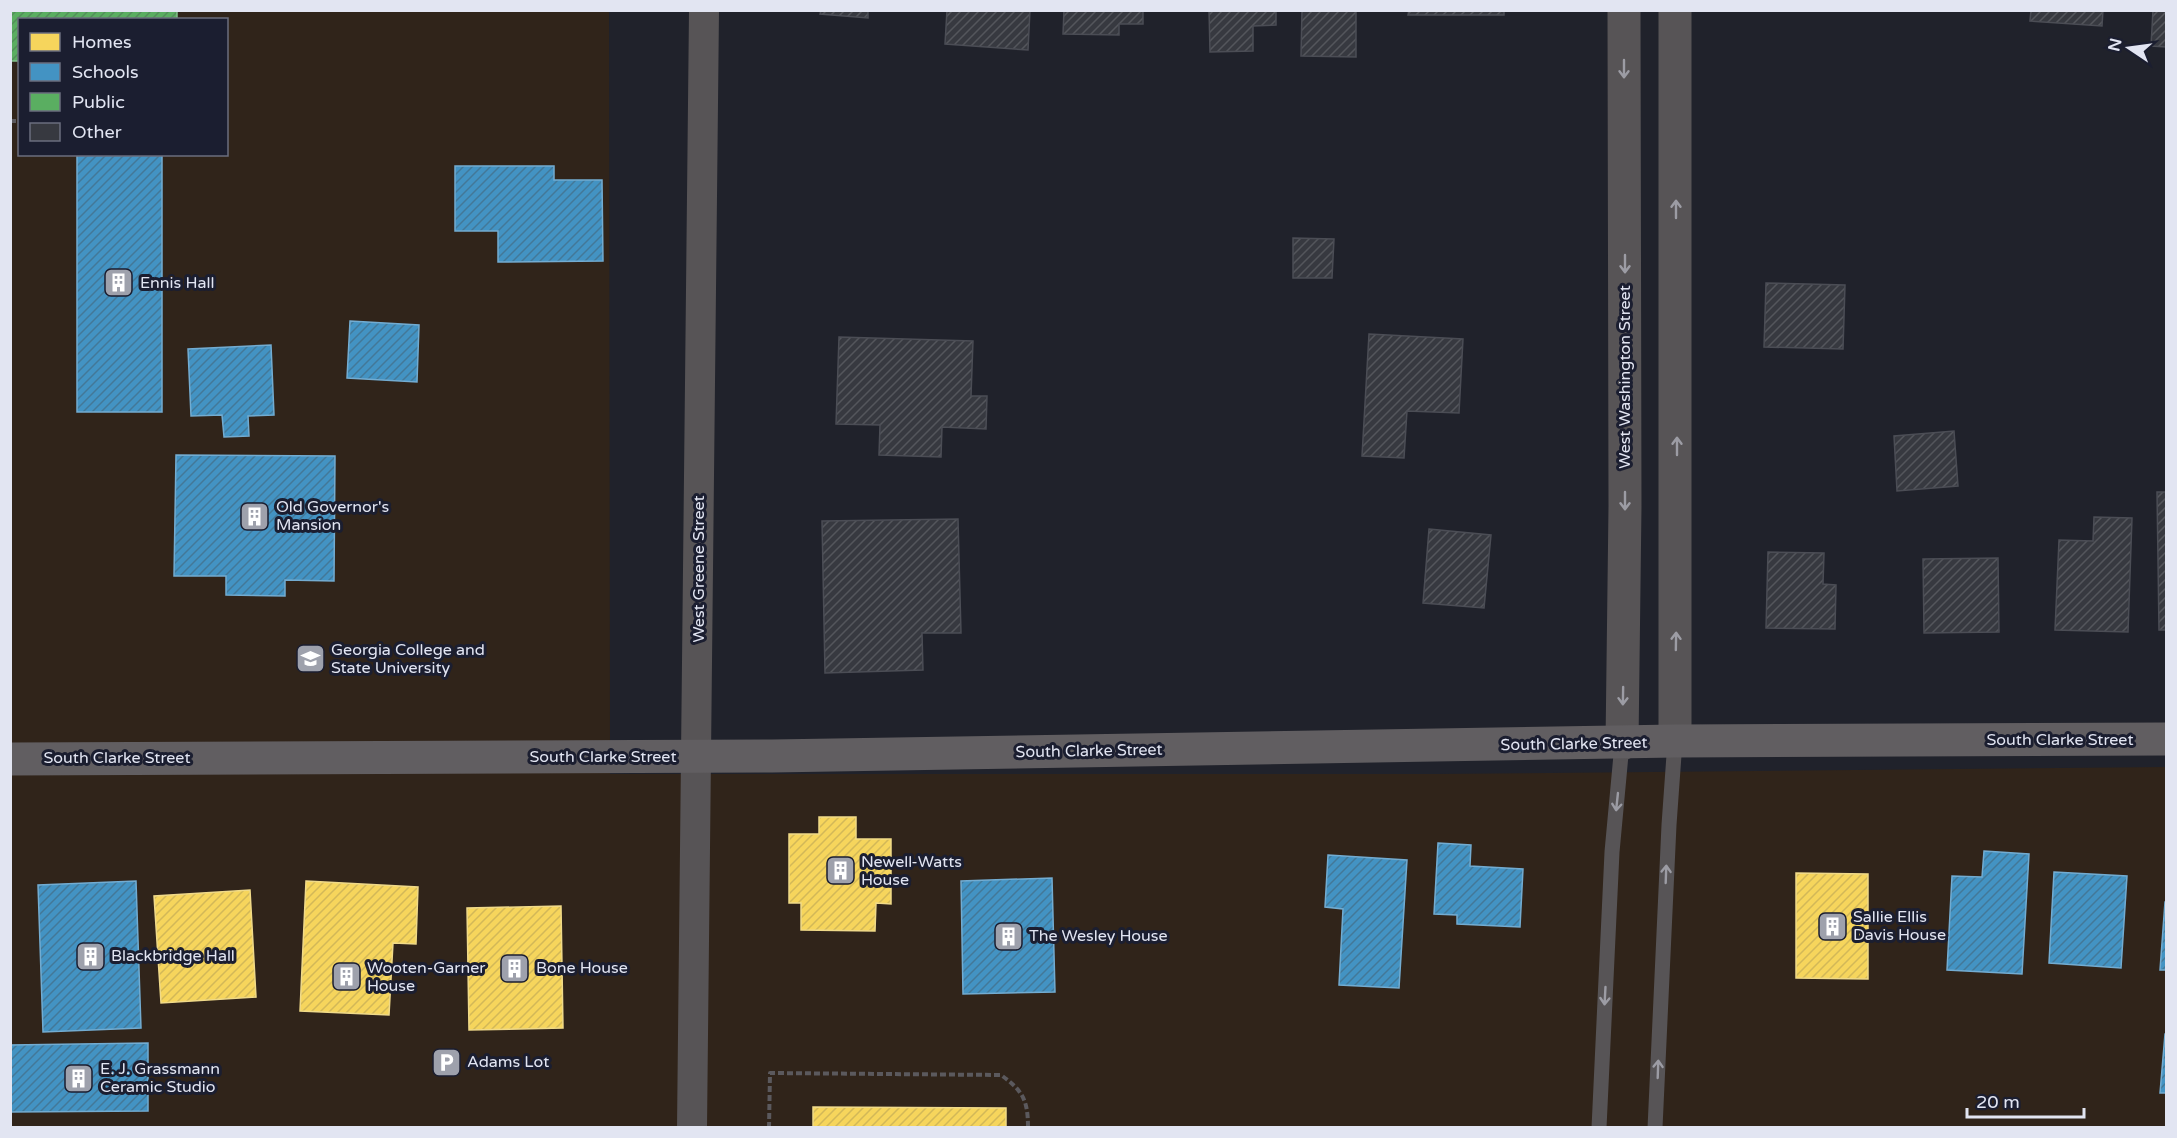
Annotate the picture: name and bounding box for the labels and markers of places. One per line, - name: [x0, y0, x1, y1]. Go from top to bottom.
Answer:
- building icon: Ennis Hall: [103, 267, 135, 299]
- place label: Ennis Hall: [140, 273, 214, 293]
- place label: Old Governor's Mansion: [276, 497, 389, 535]
- building icon: Old Governor's Mansion: [239, 500, 271, 532]
- place label: Georgia College and State University: [331, 640, 485, 678]
- school or university icon: Georgia College and State University: [294, 643, 326, 675]
- place label: Newell-Watts House: [861, 852, 962, 890]
- building icon: Newell-Watts House: [824, 855, 856, 887]
- place label: Sallie Ellis Davis House: [1853, 907, 1946, 945]
- building icon: Sallie Ellis Davis House: [1816, 910, 1848, 942]
- building icon: The Wesley House: [992, 920, 1024, 952]
- place label: The Wesley House: [1029, 926, 1168, 946]
- building icon: Blackbridge Hall: [74, 940, 106, 972]
- place label: Blackbridge Hall: [111, 946, 235, 966]
- building icon: Bone House: [499, 952, 531, 984]
- place label: Wooten-Garner House: [367, 958, 486, 996]
- place label: Bone House: [536, 958, 628, 978]
- building icon: Wooten-Garner House: [330, 961, 362, 993]
- parking icon: Adams Lot: [430, 1046, 462, 1078]
- place label: Adams Lot: [467, 1052, 549, 1072]
- place label: E. J. Grassmann Ceramic Studio: [100, 1059, 220, 1097]
- building icon: E. J. Grassmann Ceramic Studio: [63, 1062, 95, 1094]

